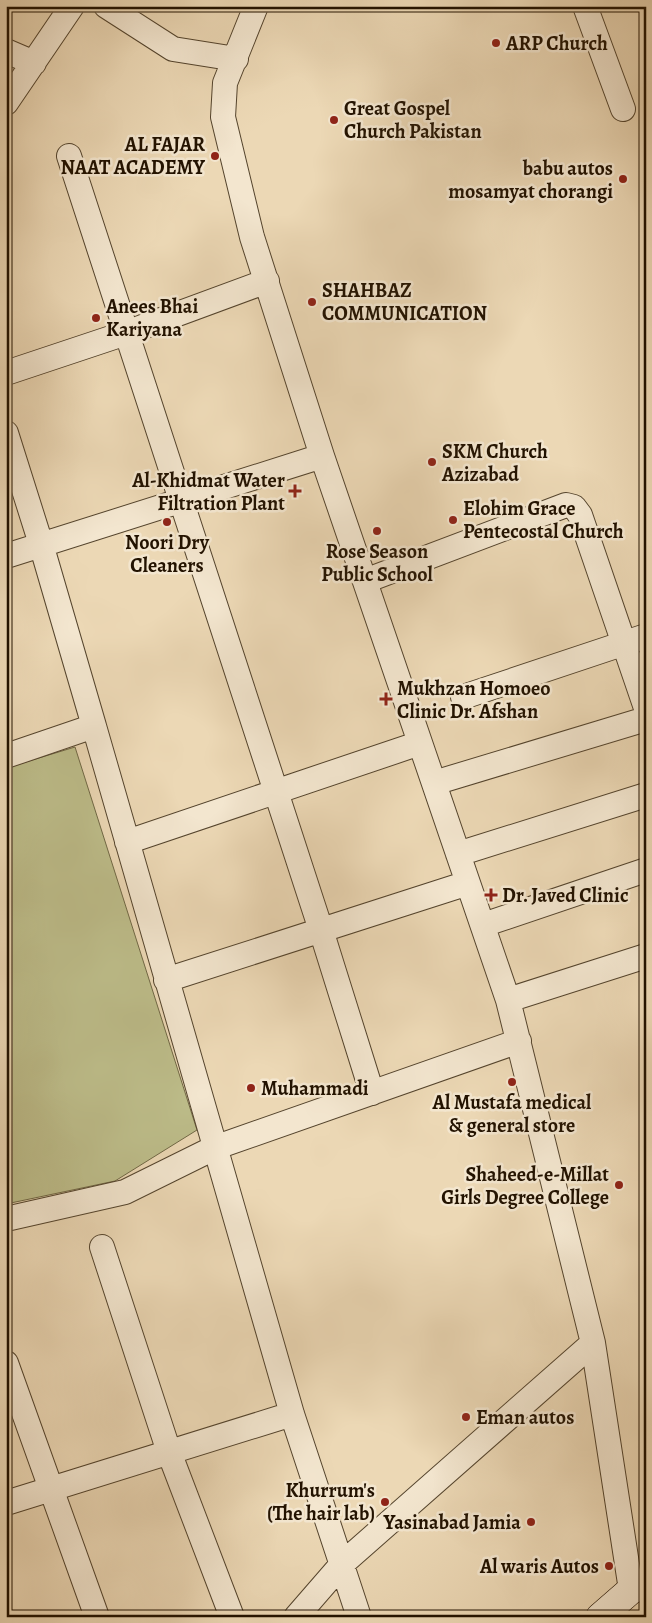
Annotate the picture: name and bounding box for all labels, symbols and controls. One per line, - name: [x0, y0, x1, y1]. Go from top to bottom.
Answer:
- place label: ARP Church: [505, 30, 608, 57]
- marker: ARP Church: [490, 37, 502, 49]
- place label: Great Gospel Church Pakistan: [344, 95, 482, 145]
- marker: Great Gospel Church Pakistan: [328, 114, 340, 126]
- place label: AL FAJAR NAAT ACADEMY: [60, 131, 206, 181]
- marker: AL FAJAR NAAT ACADEMY: [209, 150, 221, 162]
- place label: babu autos mosamyat chorangi: [448, 155, 613, 205]
- marker: babu autos mosamyat chorangi: [617, 173, 629, 185]
- place label: SHAHBAZ COMMUNICATION: [322, 277, 488, 327]
- place label: Anees Bhai Kariyana: [105, 293, 199, 343]
- marker: SHAHBAZ COMMUNICATION: [306, 296, 318, 308]
- marker: Anees Bhai Kariyana: [90, 312, 102, 324]
- place label: SKM Church Azizabad: [441, 438, 548, 488]
- marker: SKM Church Azizabad: [426, 456, 438, 468]
- place label: Al-Khidmat Water Filtration Plant: [131, 467, 285, 517]
- marker: Al-Khidmat Water Filtration Plant: [289, 485, 301, 497]
- place label: Elohim Grace Pentecostal Church: [463, 495, 624, 545]
- marker: Elohim Grace Pentecostal Church: [447, 514, 459, 526]
- marker: Noori Dry Cleaners: [161, 516, 173, 528]
- marker: Rose Season Public School: [371, 525, 383, 537]
- place label: Noori Dry Cleaners: [125, 529, 210, 579]
- place label: Rose Season Public School: [321, 538, 434, 588]
- place label: Mukhzan Homoeo Clinic Dr. Afshan: [397, 675, 551, 725]
- marker: Mukhzan Homoeo Clinic Dr. Afshan: [379, 692, 393, 706]
- place label: Dr. Javed Clinic: [502, 882, 629, 909]
- marker: Dr. Javed Clinic: [484, 888, 498, 902]
- place label: Muhammadi: [261, 1075, 369, 1102]
- marker: Al Mustafa medical & general store: [506, 1076, 518, 1088]
- marker: Muhammadi: [245, 1082, 257, 1094]
- place label: Al Mustafa medical & general store: [432, 1089, 592, 1139]
- place label: Shaheed-e-Millat Girls Degree College: [441, 1161, 609, 1211]
- marker: Shaheed-e-Millat Girls Degree College: [613, 1179, 625, 1191]
- place label: Eman autos: [476, 1404, 574, 1431]
- marker: Eman autos: [460, 1411, 472, 1423]
- place label: Khurrum's (The hair lab): [267, 1477, 375, 1527]
- marker: Khurrum's (The hair lab): [379, 1496, 391, 1508]
- place label: Yasinabad Jamia: [383, 1509, 521, 1536]
- marker: Yasinabad Jamia: [525, 1516, 537, 1528]
- place label: Al waris Autos: [479, 1553, 599, 1580]
- marker: Al waris Autos: [603, 1560, 615, 1572]

